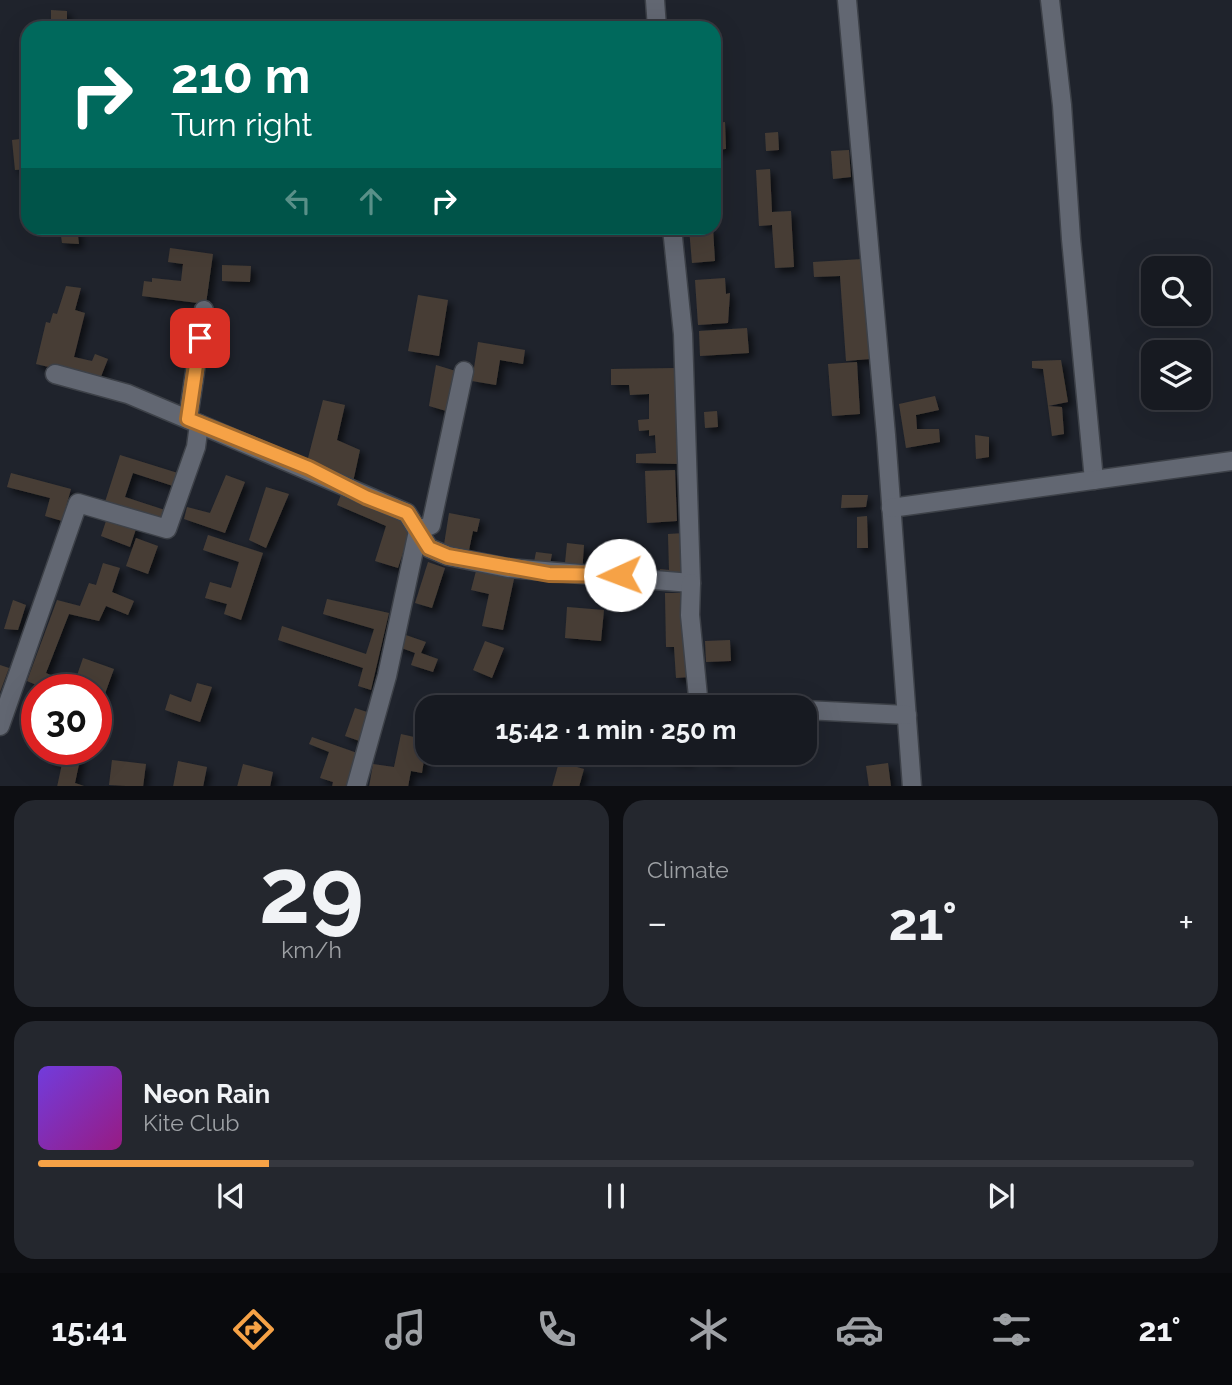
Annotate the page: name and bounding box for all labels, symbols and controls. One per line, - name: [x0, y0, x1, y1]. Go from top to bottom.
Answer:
- text: 210 m: [171, 47, 310, 104]
- icon: right: [56, 49, 147, 140]
- text: Turn right: [171, 106, 312, 143]
- icon: left: [279, 182, 317, 220]
- icon: ahead: [352, 182, 390, 220]
- icon: right: [425, 182, 463, 220]
- map controls: [1141, 256, 1211, 410]
- button: search: [1141, 256, 1211, 326]
- pin: [170, 308, 230, 368]
- icon: arrive: [181, 319, 219, 357]
- button: layers: [1141, 340, 1211, 410]
- position arrow: [583, 538, 657, 612]
- speed limit sign: 30: [21, 674, 112, 765]
- text: 15:42 · 1 min · 250 m: [496, 715, 736, 745]
- text: 29: [259, 837, 364, 944]
- text: Climate: [647, 856, 729, 883]
- text: 21°: [889, 891, 957, 952]
- text: −: [647, 900, 667, 945]
- text: +: [1178, 900, 1194, 945]
- text: km/h: [281, 936, 342, 963]
- text: Neon Rain: [143, 1079, 270, 1109]
- text: Kite Club: [143, 1109, 240, 1136]
- icon: previous: [212, 1177, 250, 1215]
- icon: pause: [597, 1177, 635, 1215]
- icon: next: [982, 1177, 1020, 1215]
- icon: directions: [229, 1305, 278, 1354]
- icon: music: [381, 1305, 430, 1354]
- icon: phone: [532, 1305, 581, 1354]
- icon: climate: [684, 1305, 733, 1354]
- icon: car: [835, 1305, 884, 1354]
- icon: filters: [987, 1305, 1036, 1354]
- text: 15:41: [51, 1311, 127, 1348]
- text: 21°: [1138, 1311, 1181, 1348]

